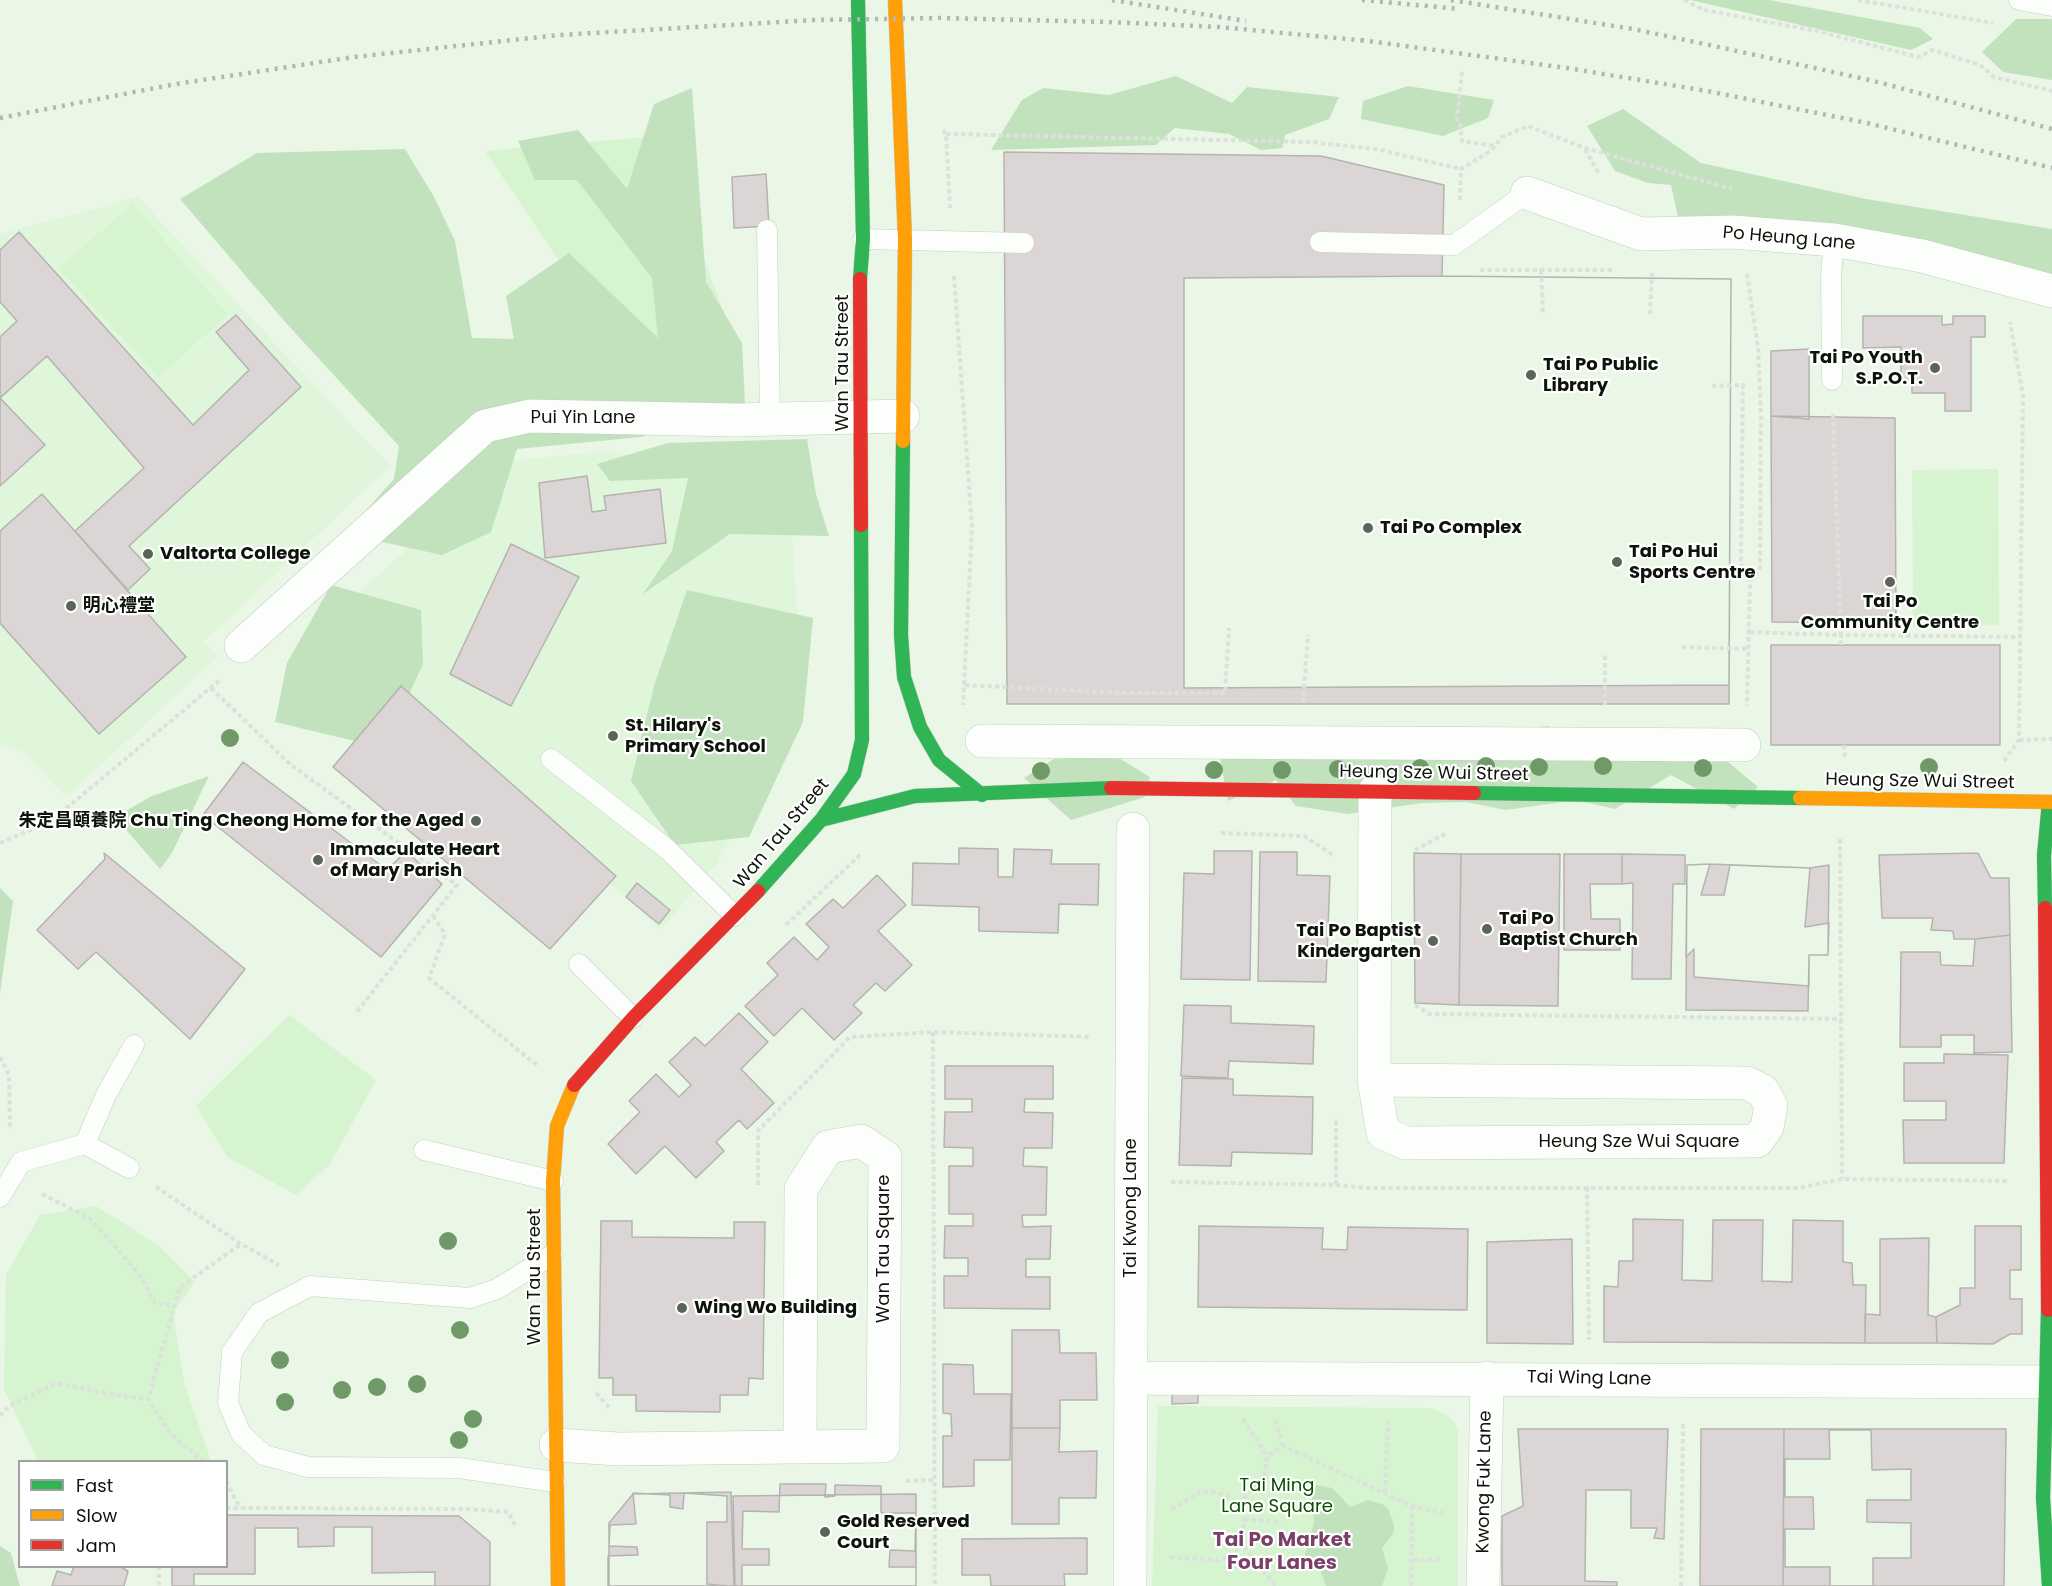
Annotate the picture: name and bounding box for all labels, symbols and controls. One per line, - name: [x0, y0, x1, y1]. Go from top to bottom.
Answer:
- street label: Po Heung Lane: [1722, 222, 1856, 256]
- street label: Wan Tau Street: [832, 295, 854, 431]
- place label: Tai Po Youth S.P.O.T.: [1809, 347, 1923, 389]
- place label: Tai Po Public Library: [1543, 354, 1659, 397]
- marker: Tai Po Youth S.P.O.T.: [1928, 361, 1942, 375]
- marker: Tai Po Public Library: [1524, 368, 1538, 382]
- street label: Pui Yin Lane: [530, 407, 636, 429]
- place label: Tai Po Complex: [1380, 517, 1522, 539]
- marker: Tai Po Complex: [1361, 521, 1375, 535]
- place label: Tai Po Hui Sports Centre: [1629, 541, 1756, 584]
- place label: Valtorta College: [160, 543, 311, 565]
- marker: Valtorta College: [141, 547, 155, 561]
- marker: Tai Po Hui Sports Centre: [1610, 555, 1624, 569]
- marker: Tai Po Community Centre: [1883, 575, 1897, 589]
- place label: Tai Po Community Centre: [1801, 591, 1979, 634]
- place label: 明心禮堂: [83, 595, 155, 617]
- marker: 明心禮堂: [64, 599, 78, 613]
- place label: St. Hilary's Primary School: [625, 715, 766, 758]
- marker: St. Hilary's Primary School: [606, 729, 620, 743]
- street label: Heung Sze Wui Street: [1339, 762, 1529, 786]
- street label: Heung Sze Wui Street: [1825, 770, 2015, 794]
- street label: Wan Tau Street: [730, 775, 834, 893]
- place label: 朱定昌頤養院 Chu Ting Cheong Home for the Aged: [19, 810, 464, 832]
- marker: 朱定昌頤養院 Chu Ting Cheong Home for the Aged: [469, 814, 483, 828]
- place label: Immaculate Heart of Mary Parish: [330, 839, 500, 882]
- marker: Immaculate Heart of Mary Parish: [311, 853, 325, 867]
- place label: Tai Po Baptist Church: [1499, 908, 1638, 950]
- place label: Tai Po Baptist Kindergarten: [1296, 920, 1421, 962]
- marker: Tai Po Baptist Church: [1480, 922, 1494, 936]
- marker: Tai Po Baptist Kindergarten: [1426, 934, 1440, 948]
- street label: Heung Sze Wui Square: [1539, 1131, 1739, 1153]
- street label: Tai Kwong Lane: [1120, 1138, 1142, 1278]
- street label: Wan Tau Square: [873, 1175, 895, 1323]
- street label: Wan Tau Street: [524, 1209, 546, 1345]
- place label: Wing Wo Building: [694, 1297, 857, 1319]
- marker: Wing Wo Building: [675, 1301, 689, 1315]
- street label: Tai Wing Lane: [1527, 1367, 1651, 1391]
- street label: Kwong Fuk Lane: [1473, 1410, 1497, 1554]
- legend: [18, 1460, 228, 1568]
- text: Fast: [76, 1473, 113, 1498]
- park label: Tai Ming Lane Square: [1221, 1475, 1333, 1518]
- text: Slow: [76, 1503, 117, 1528]
- place label: Gold Reserved Court: [837, 1511, 970, 1553]
- marker: Gold Reserved Court: [818, 1525, 832, 1539]
- district label: Tai Po Market Four Lanes: [1213, 1529, 1351, 1576]
- text: Jam: [76, 1533, 116, 1558]

